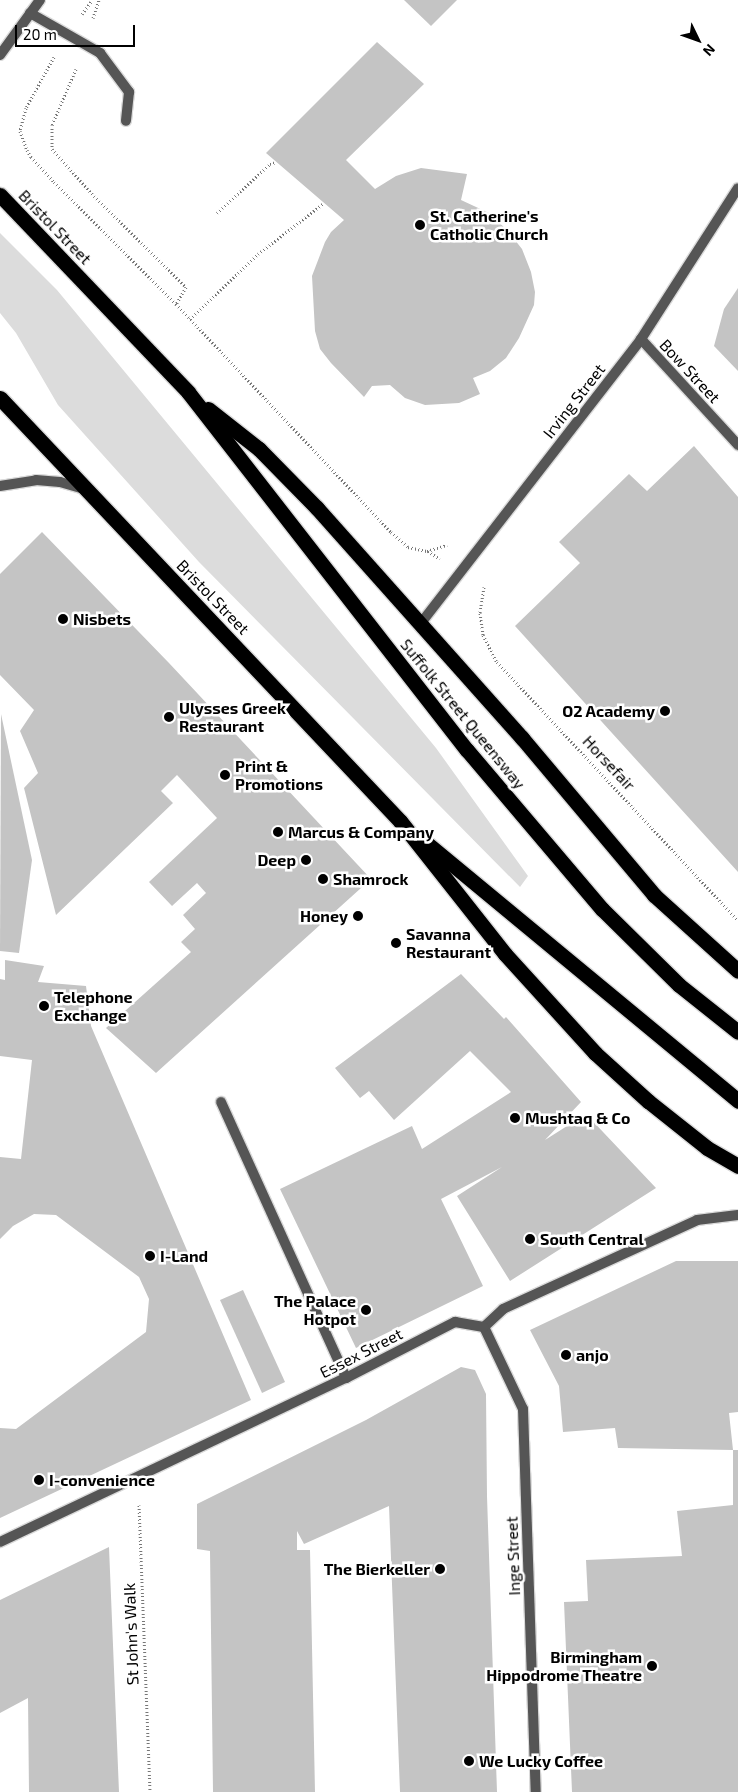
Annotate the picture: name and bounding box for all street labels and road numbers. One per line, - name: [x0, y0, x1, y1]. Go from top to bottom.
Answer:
- street label: Bristol Street: [15, 186, 95, 268]
- street label: Bow Street: [656, 335, 724, 407]
- street label: Irving Street: [539, 360, 609, 442]
- street label: Bristol Street: [173, 556, 253, 638]
- street label: Suffolk Street Queensway: [396, 635, 530, 793]
- street label: Horsefair: [579, 732, 639, 794]
- street label: Essex Street: [316, 1324, 406, 1382]
- street label: Inge Street: [502, 1516, 524, 1596]
- street label: St John's Walk: [120, 1582, 142, 1686]

